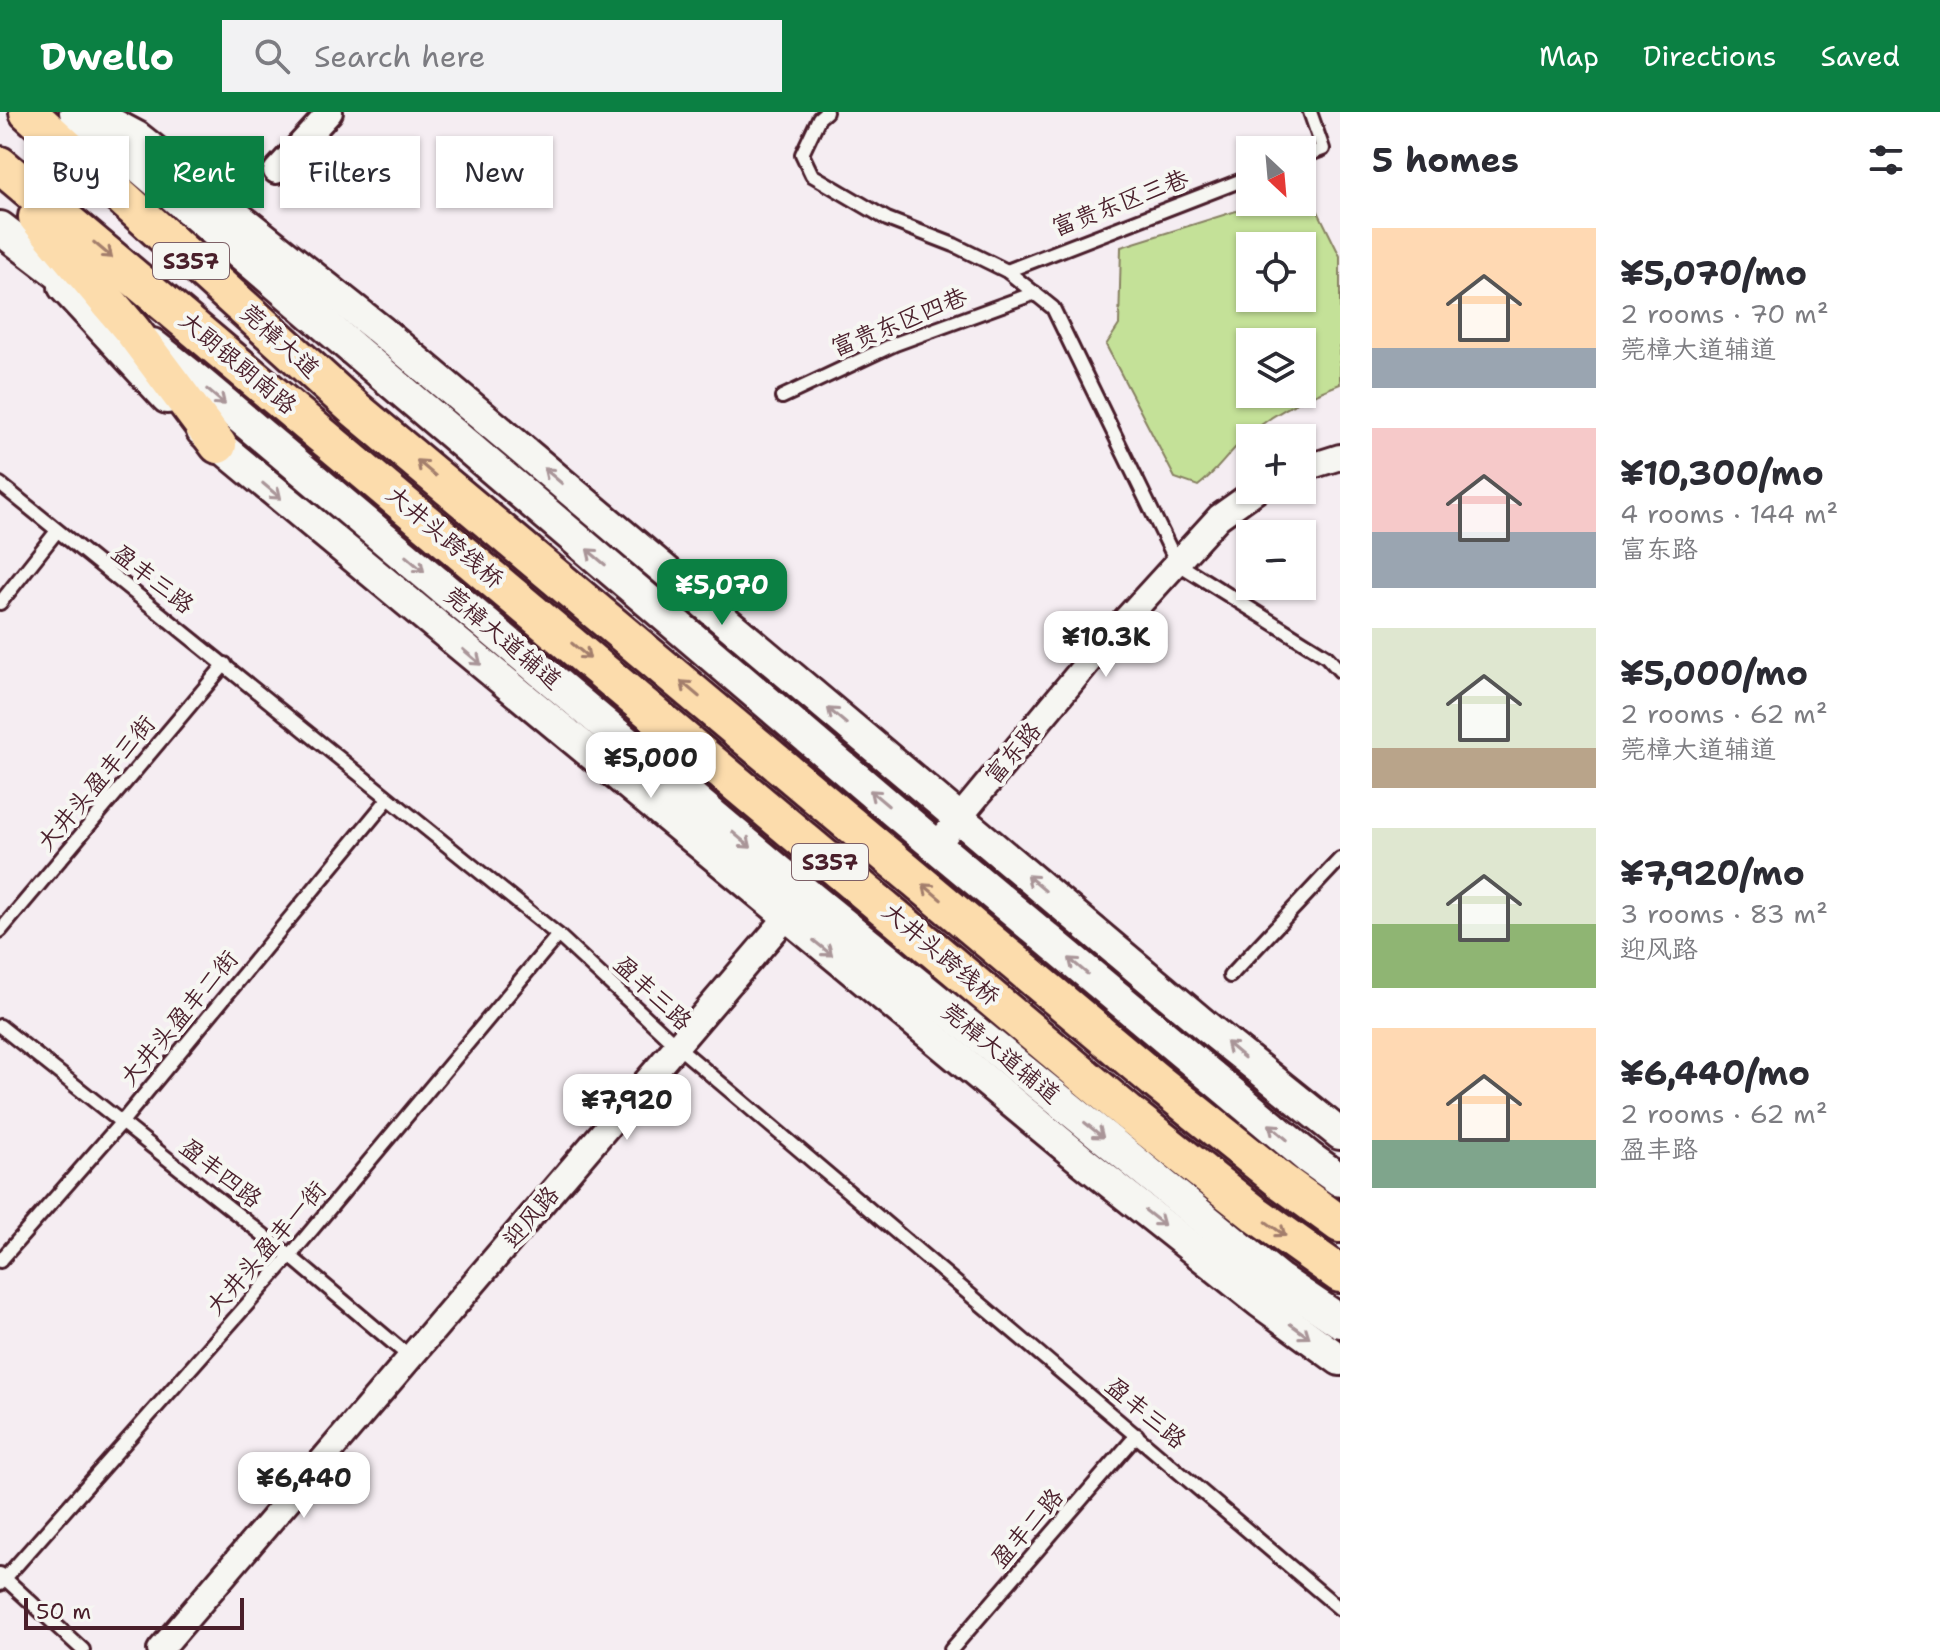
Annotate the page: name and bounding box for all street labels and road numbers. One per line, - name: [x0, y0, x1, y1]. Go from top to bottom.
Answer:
- street label: 富贵东区三巷: [1047, 162, 1193, 244]
- road number: S357: [153, 243, 229, 279]
- street label: 富贵东区四巷: [826, 280, 972, 364]
- street label: 莞樟大道: [234, 297, 326, 385]
- street label: 大朗银朗南路: [173, 304, 303, 422]
- street label: 大井头跨线桥: [380, 478, 510, 596]
- street label: 盈丰三路: [105, 537, 201, 621]
- street label: 莞樟大道辅道: [438, 579, 568, 697]
- street label: 大井头盈丰三街: [30, 708, 162, 858]
- street label: 富东路: [978, 715, 1048, 791]
- road number: S357: [792, 844, 868, 880]
- street label: 大井头跨线桥: [876, 895, 1006, 1013]
- street label: 大井头盈丰二街: [113, 943, 245, 1093]
- street label: 盈丰三路: [607, 949, 699, 1037]
- street label: 莞樟大道辅道: [935, 995, 1067, 1111]
- street label: 盈丰四路: [173, 1131, 269, 1215]
- street label: 大井头盈丰一街: [199, 1174, 333, 1322]
- street label: 迎风路: [496, 1179, 566, 1255]
- street label: 盈丰三路: [1099, 1370, 1193, 1456]
- street label: 盈丰二路: [983, 1481, 1071, 1575]

